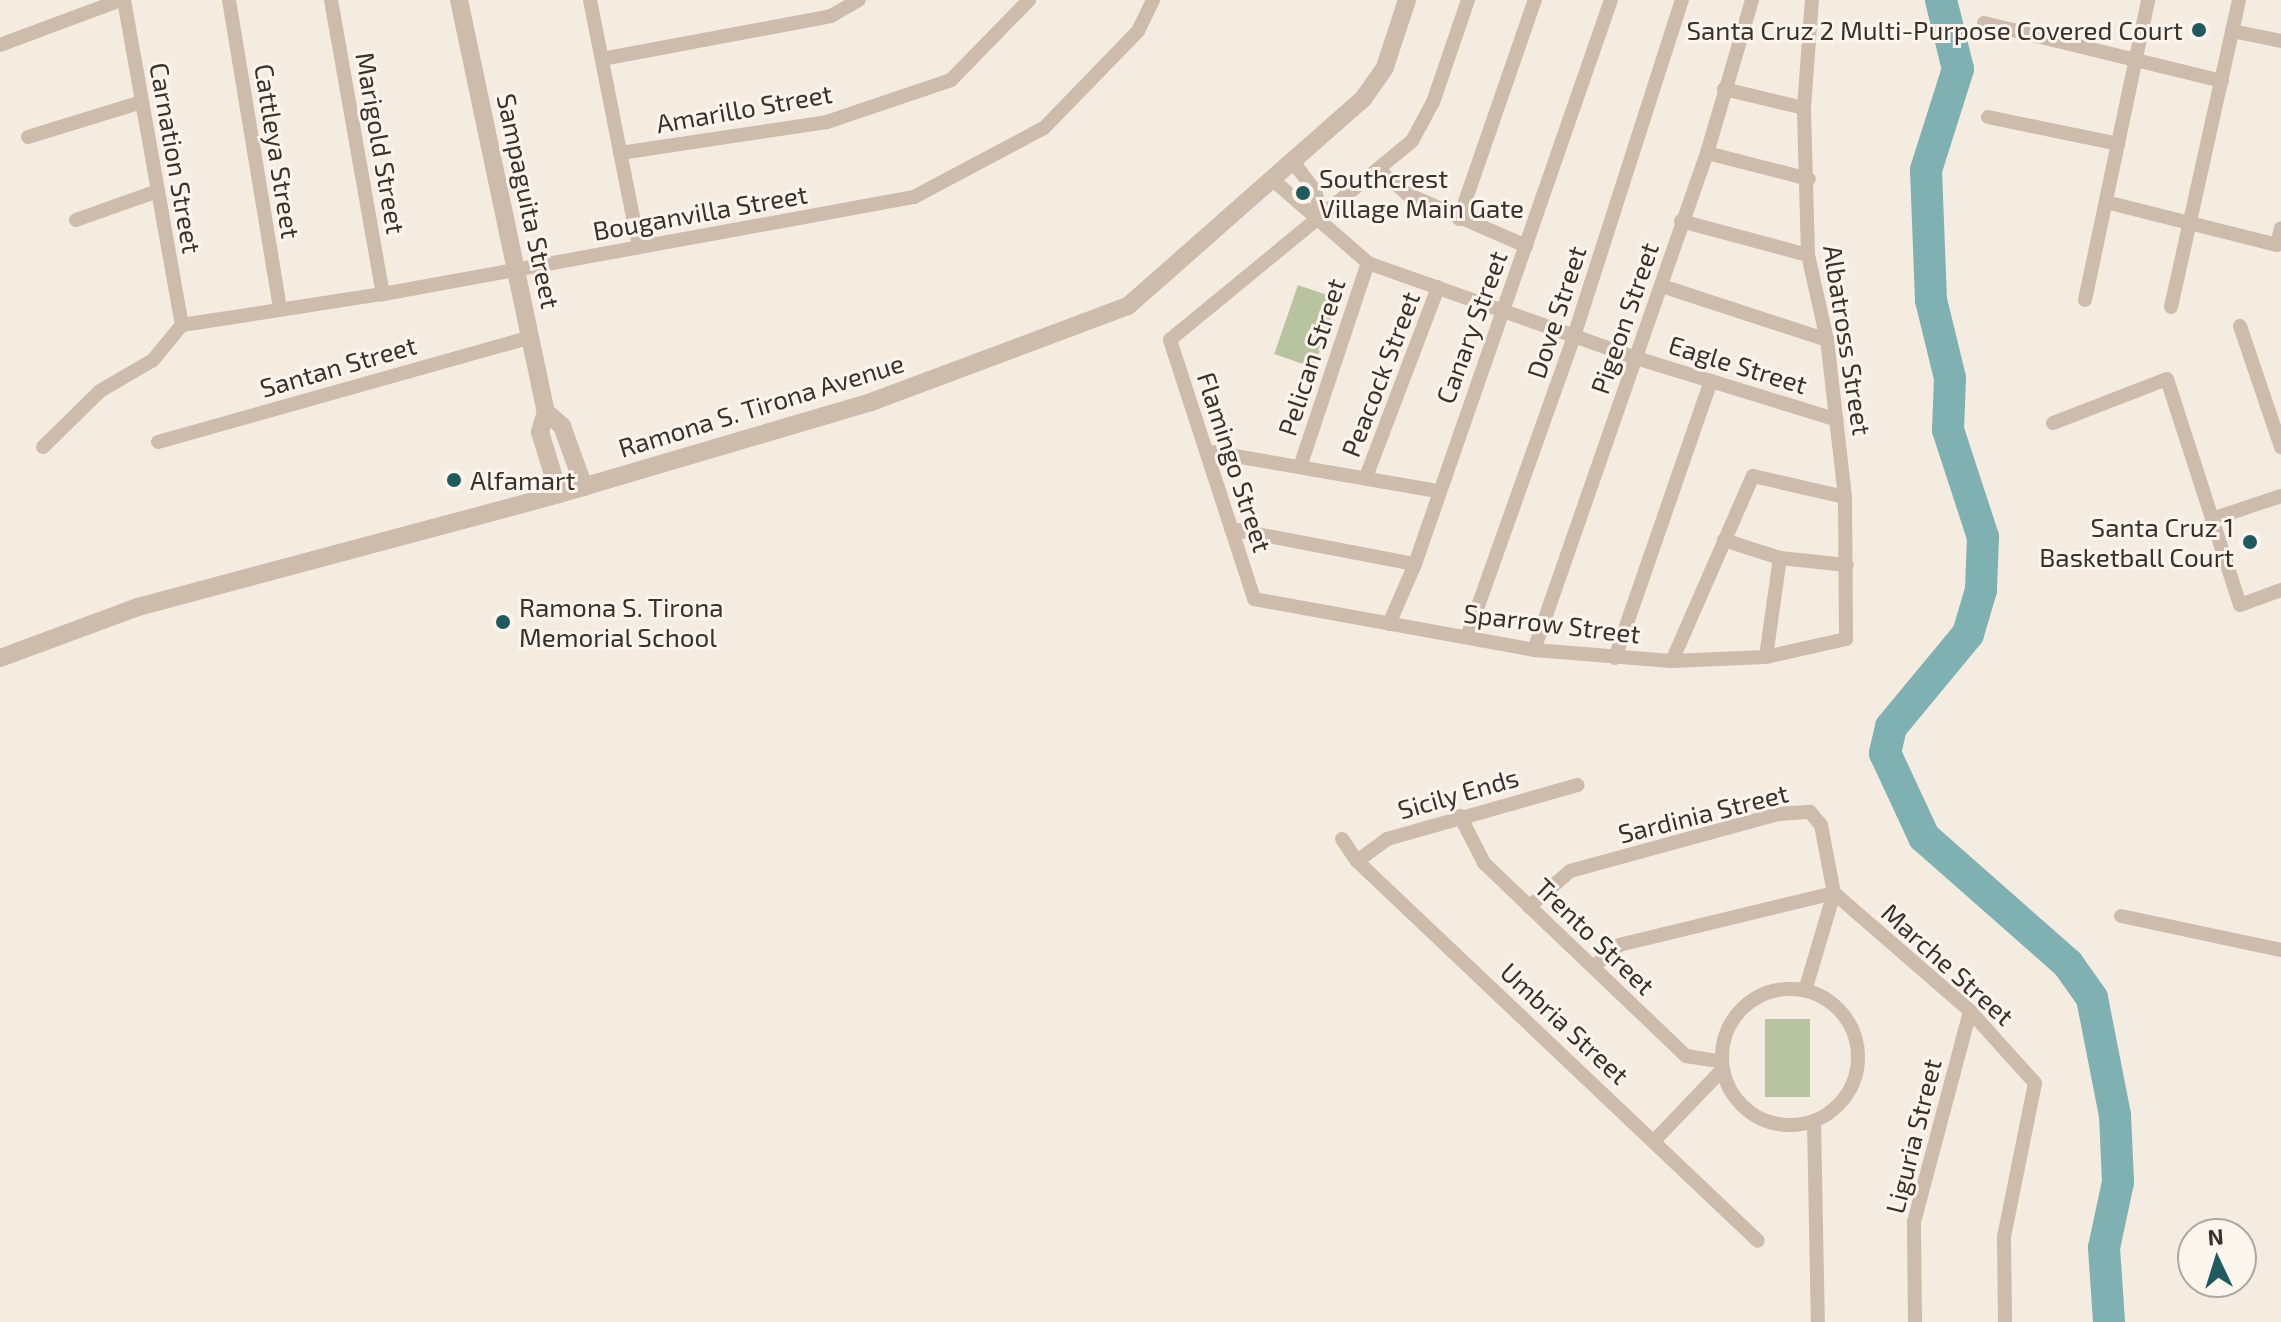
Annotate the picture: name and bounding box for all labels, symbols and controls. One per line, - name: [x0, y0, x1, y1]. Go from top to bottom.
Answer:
- place label: Santa Cruz 2 Multi-Purpose Covered Court: [1686, 14, 2183, 46]
- marker: Santa Cruz 2 Multi-Purpose Covered Court: [2190, 21, 2208, 39]
- street label: Marigold Street: [350, 50, 412, 236]
- street label: Carnation Street: [144, 60, 208, 256]
- street label: Cattleya Street: [249, 61, 307, 241]
- street label: Amarillo Street: [653, 77, 835, 139]
- street label: Sampaguita Street: [491, 91, 567, 311]
- place label: Southcrest Village Main Gate: [1319, 162, 1524, 224]
- street label: Bouganvilla Street: [590, 178, 810, 246]
- marker: Southcrest Village Main Gate: [1294, 184, 1312, 202]
- street label: Pigeon Street: [1584, 238, 1664, 398]
- street label: Dove Street: [1520, 242, 1592, 382]
- street label: Albatross Street: [1818, 243, 1878, 437]
- street label: Canary Street: [1429, 246, 1513, 408]
- street label: Pelican Street: [1271, 274, 1351, 440]
- street label: Peacock Street: [1334, 287, 1426, 461]
- street label: Eagle Street: [1665, 328, 1811, 400]
- street label: Santan Street: [256, 329, 420, 403]
- street label: Ramona S. Tirona Avenue: [614, 347, 908, 463]
- street label: Flamingo Street: [1191, 368, 1279, 556]
- place label: Alfamart: [470, 464, 575, 496]
- marker: Alfamart: [445, 471, 463, 489]
- place label: Santa Cruz 1 Basketball Court: [2039, 511, 2234, 572]
- marker: Santa Cruz 1 Basketball Court: [2241, 533, 2259, 551]
- place label: Ramona S. Tirona Memorial School: [519, 591, 724, 652]
- street label: Sparrow Street: [1461, 597, 1643, 649]
- marker: Ramona S. Tirona Memorial School: [494, 613, 512, 631]
- street label: Sicily Ends: [1394, 761, 1522, 825]
- street label: Sardinia Street: [1615, 777, 1791, 849]
- street label: Trento Street: [1529, 871, 1661, 1001]
- street label: Marche Street: [1876, 897, 2020, 1031]
- street label: Umbria Street: [1494, 956, 1636, 1090]
- street label: Liguria Street: [1879, 1055, 1947, 1217]
- north arrow: [2177, 1218, 2257, 1298]
- text: N: [2207, 1223, 2224, 1250]

